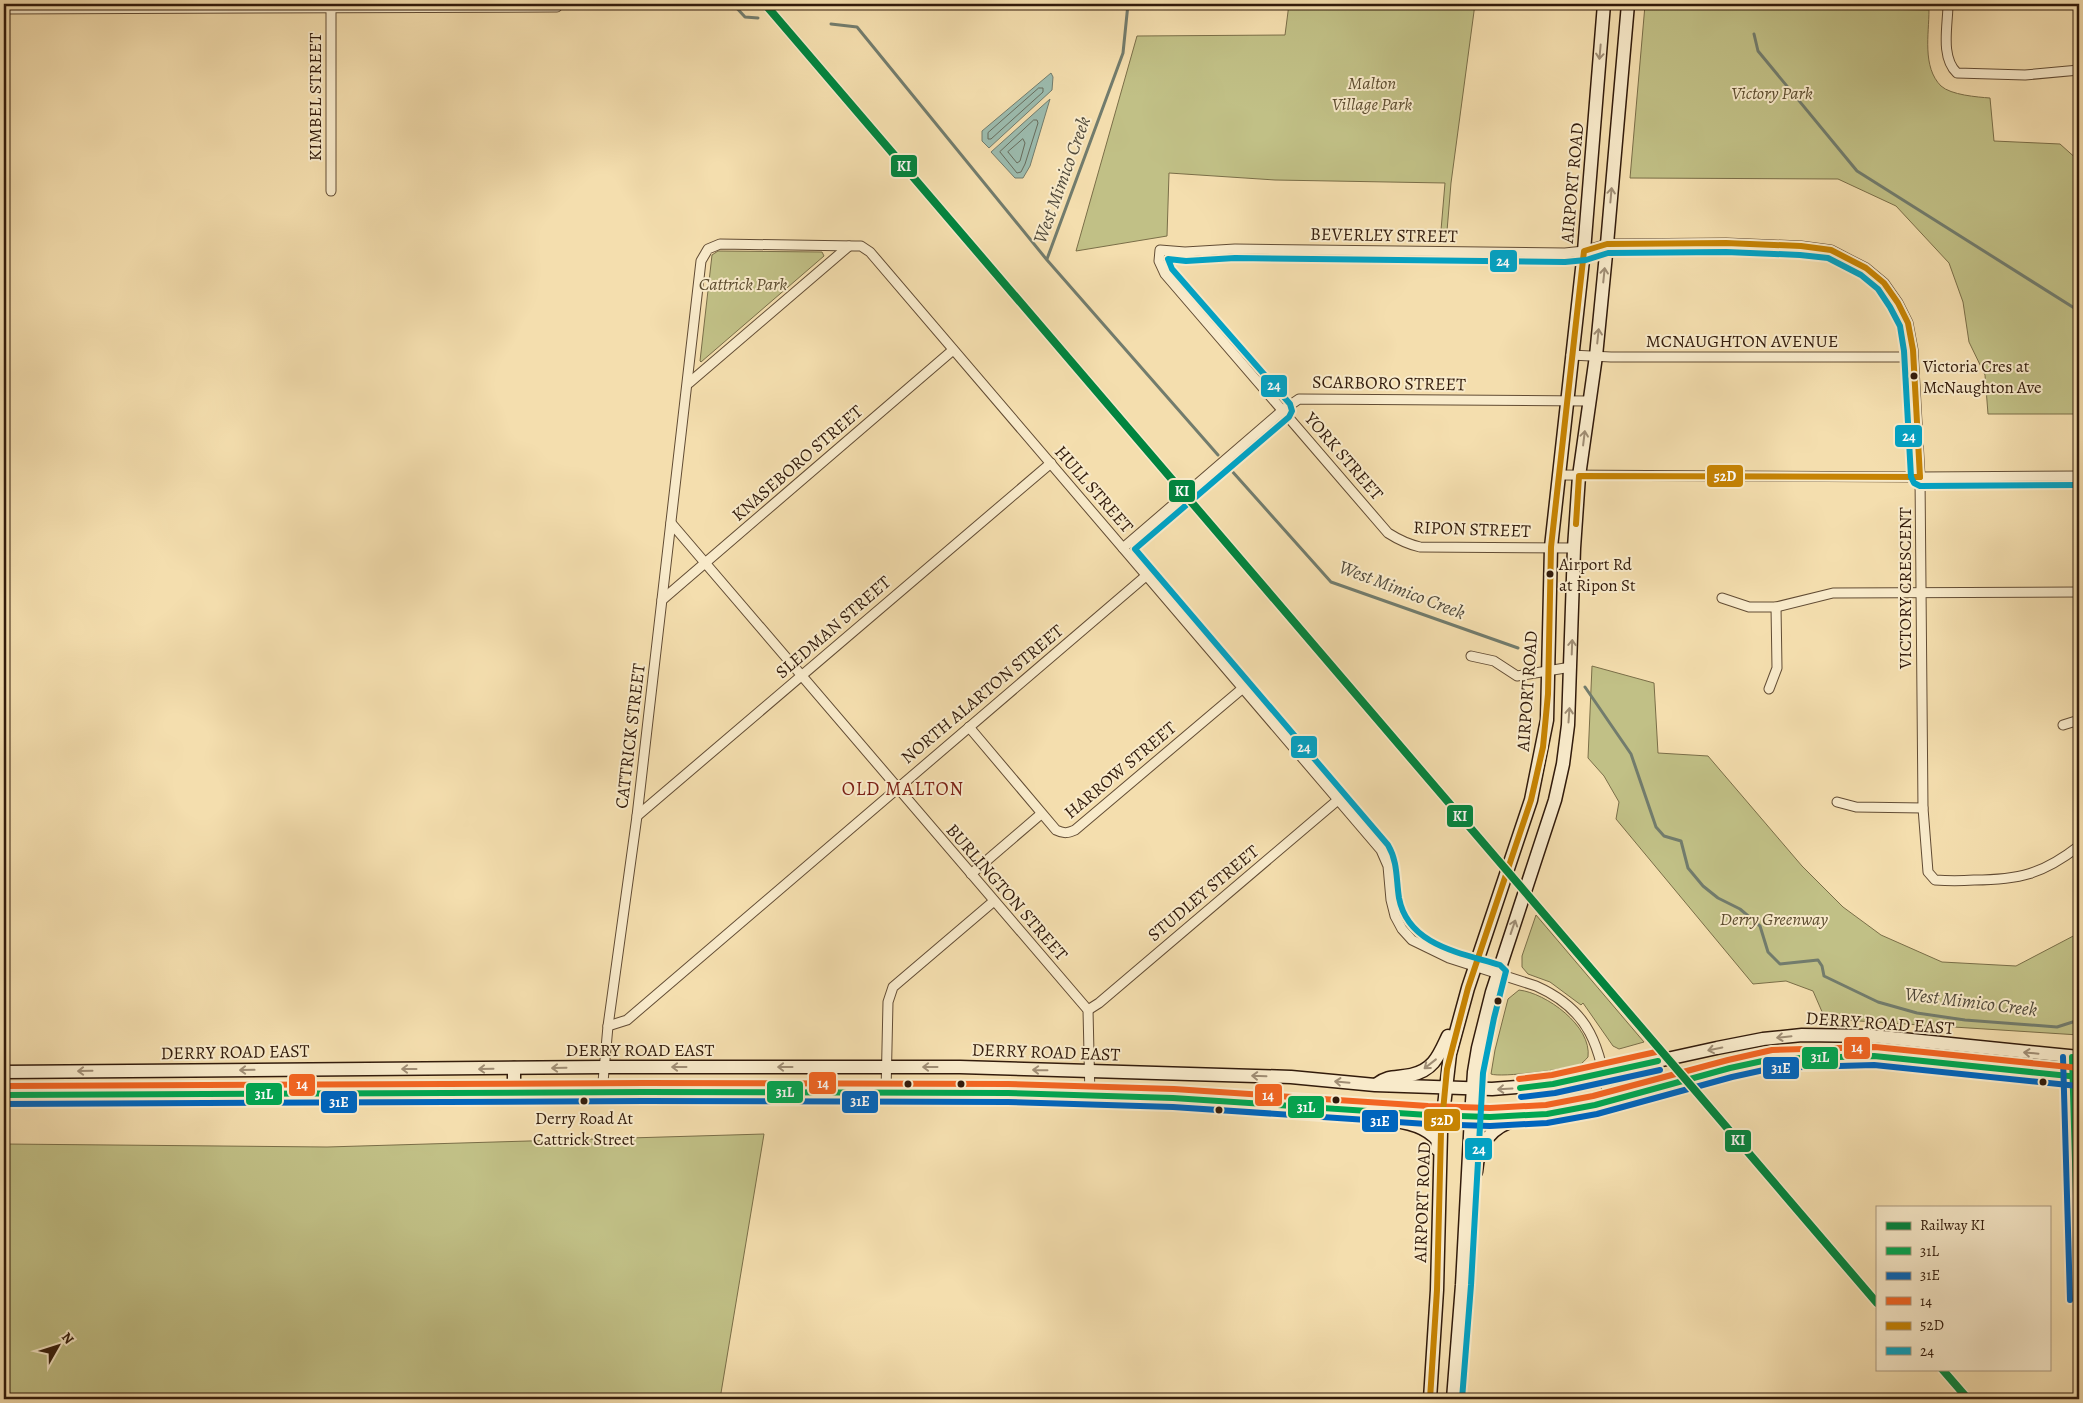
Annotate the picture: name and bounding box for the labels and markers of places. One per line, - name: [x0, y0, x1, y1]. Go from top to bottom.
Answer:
- place label: Victoria Cres at McNaughton Ave: [1922, 355, 2042, 399]
- marker: Victoria Cres at McNaughton Ave: [1909, 371, 1919, 381]
- place label: Airport Rd at Ripon St: [1558, 553, 1636, 597]
- marker: Airport Rd at Ripon St: [1545, 569, 1555, 579]
- unlabelled marker: [1493, 996, 1503, 1006]
- unlabelled marker: [2038, 1077, 2048, 1087]
- unlabelled marker: [903, 1079, 913, 1089]
- unlabelled marker: [956, 1079, 966, 1089]
- unlabelled marker: [1331, 1095, 1341, 1105]
- marker: Derry Road At Cattrick Street: [579, 1096, 589, 1106]
- unlabelled marker: [1214, 1105, 1224, 1115]
- place label: Derry Road At Cattrick Street: [533, 1107, 635, 1151]

